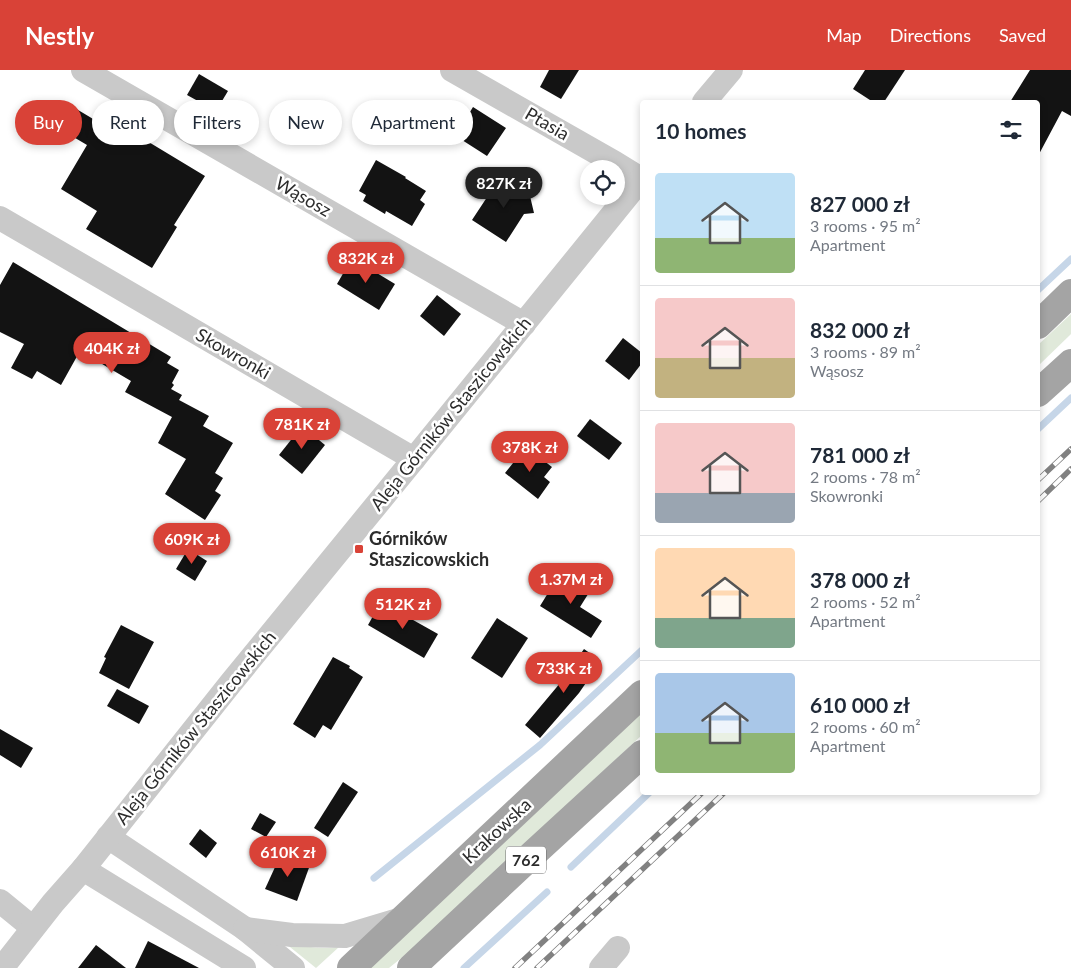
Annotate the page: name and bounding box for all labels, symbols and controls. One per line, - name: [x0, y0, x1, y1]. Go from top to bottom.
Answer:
- text: Nestly: [25, 21, 94, 50]
- text: Map: [826, 24, 862, 46]
- text: Directions: [890, 24, 971, 46]
- text: Saved: [999, 24, 1046, 46]
- chip: Buy: [15, 100, 82, 145]
- chip: Rent: [92, 100, 164, 145]
- chip: Filters: [174, 100, 259, 145]
- chip: New: [269, 100, 342, 145]
- chip: Apartment: [352, 100, 473, 145]
- street label: Ptasia: [522, 102, 573, 144]
- icon: filters: [997, 116, 1025, 144]
- text: 10 homes: [655, 118, 746, 143]
- map controls: [580, 160, 625, 205]
- button: locate: [580, 160, 625, 205]
- pin: 827K zł: [458, 166, 550, 209]
- street label: Wąsosz: [272, 171, 335, 221]
- text: 827K zł: [476, 173, 532, 192]
- text: 827 000 zł: [810, 191, 910, 216]
- icon: home: [695, 193, 755, 253]
- text: 3 rooms · 95 m²: [810, 216, 921, 235]
- text: Apartment: [810, 235, 885, 254]
- pin: 832K zł: [320, 242, 412, 284]
- text: 832K zł: [338, 248, 394, 267]
- street label: Aleja Górników Staszicowskich: [365, 312, 535, 515]
- text: 832 000 zł: [810, 317, 910, 342]
- icon: home: [695, 318, 755, 378]
- street label: Skowronki: [192, 323, 275, 383]
- pin: 404K zł: [66, 332, 158, 374]
- text: 404K zł: [84, 338, 140, 357]
- text: 3 rooms · 89 m²: [810, 342, 921, 361]
- text: Wąsosz: [810, 361, 864, 380]
- pin: 781K zł: [256, 408, 348, 450]
- text: 781K zł: [274, 414, 330, 433]
- pin: 378K zł: [484, 430, 576, 473]
- text: 378K zł: [502, 437, 558, 456]
- text: 781 000 zł: [810, 442, 910, 467]
- icon: home: [695, 443, 755, 503]
- text: 2 rooms · 78 m²: [810, 467, 921, 486]
- text: Skowronki: [810, 486, 883, 505]
- pin: 609K zł: [146, 522, 238, 565]
- place label: Górników Staszicowskich: [369, 527, 489, 570]
- text: 609K zł: [164, 529, 220, 548]
- marker: Górników Staszicowskich: [353, 543, 365, 555]
- pin: 1.37M zł: [519, 562, 623, 605]
- text: 378 000 zł: [810, 567, 910, 592]
- icon: home: [695, 568, 755, 628]
- text: 1.37M zł: [539, 569, 603, 588]
- pin: 512K zł: [357, 588, 449, 630]
- text: 2 rooms · 52 m²: [810, 592, 921, 611]
- text: 512K zł: [375, 594, 431, 613]
- text: Apartment: [810, 611, 885, 630]
- street label: Aleja Górników Staszicowskich: [110, 626, 280, 829]
- pin: 733K zł: [518, 652, 610, 694]
- text: 733K zł: [536, 658, 592, 677]
- text: 610 000 zł: [810, 692, 910, 717]
- icon: home: [695, 693, 755, 753]
- text: 2 rooms · 60 m²: [810, 717, 921, 736]
- text: Apartment: [810, 736, 885, 755]
- street label: Krakowska: [457, 793, 535, 868]
- pin: 610K zł: [242, 836, 334, 878]
- text: 610K zł: [260, 842, 316, 861]
- road number: 762: [506, 846, 546, 874]

